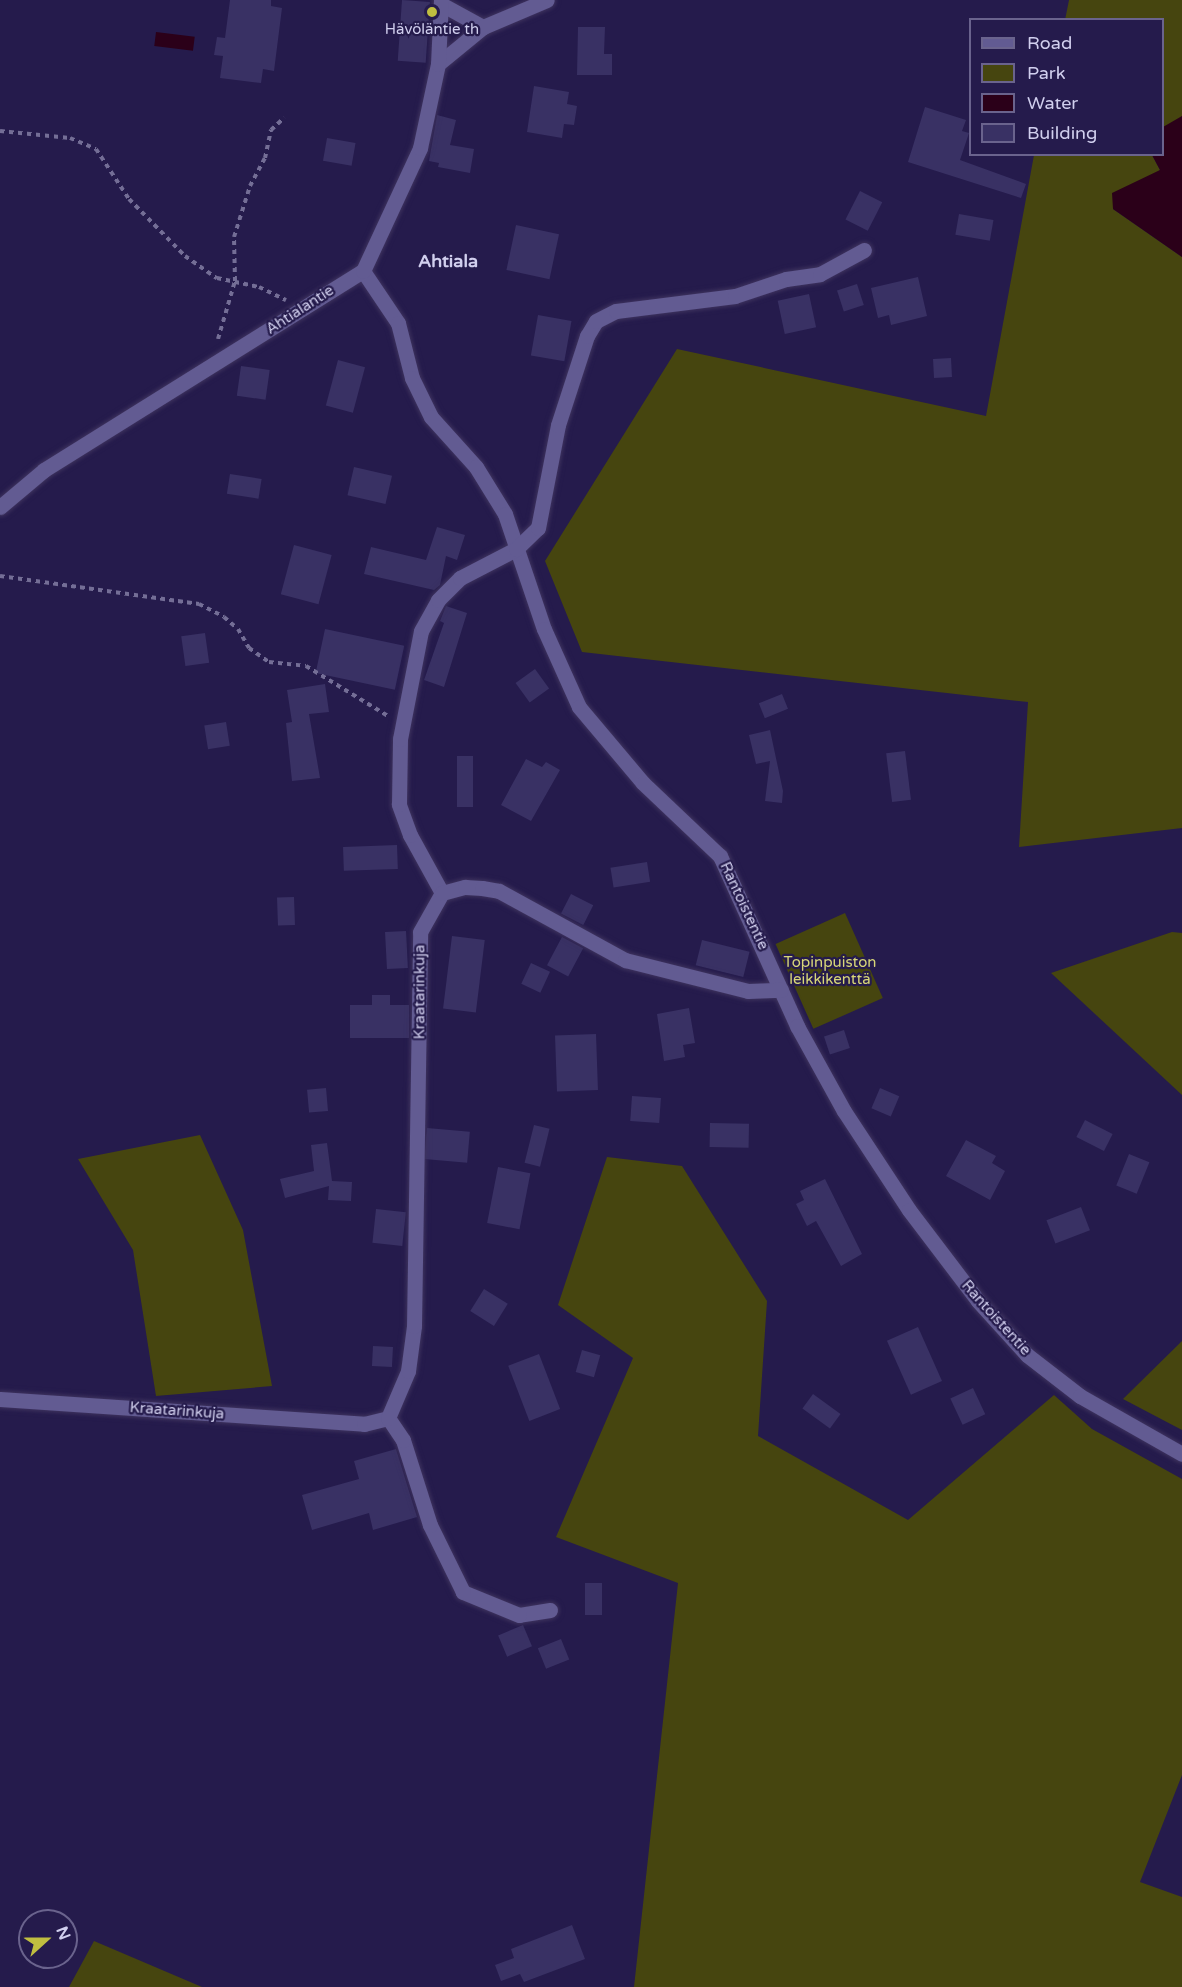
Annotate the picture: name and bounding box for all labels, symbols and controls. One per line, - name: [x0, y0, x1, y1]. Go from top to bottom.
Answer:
- marker: Hävöläntie th: [425, 5, 439, 19]
- legend: [969, 18, 1164, 156]
- place label: Hävöläntie th: [385, 21, 479, 39]
- text: Road: [1027, 32, 1072, 54]
- text: Park: [1027, 62, 1065, 84]
- text: Water: [1027, 92, 1078, 114]
- text: Building: [1027, 122, 1097, 144]
- district label: Ahtiala: [418, 250, 478, 272]
- street label: Ahtialantie: [263, 281, 337, 339]
- street label: Rantoistentie: [716, 859, 772, 953]
- street label: Kraatarinkuja: [411, 945, 429, 1039]
- park label: Topinpuiston leikkikenttä: [784, 953, 876, 988]
- street label: Rantoistentie: [958, 1277, 1034, 1359]
- street label: Kraatarinkuja: [129, 1399, 225, 1423]
- north arrow: [18, 1909, 78, 1969]
- text: N: [51, 1924, 75, 1943]

